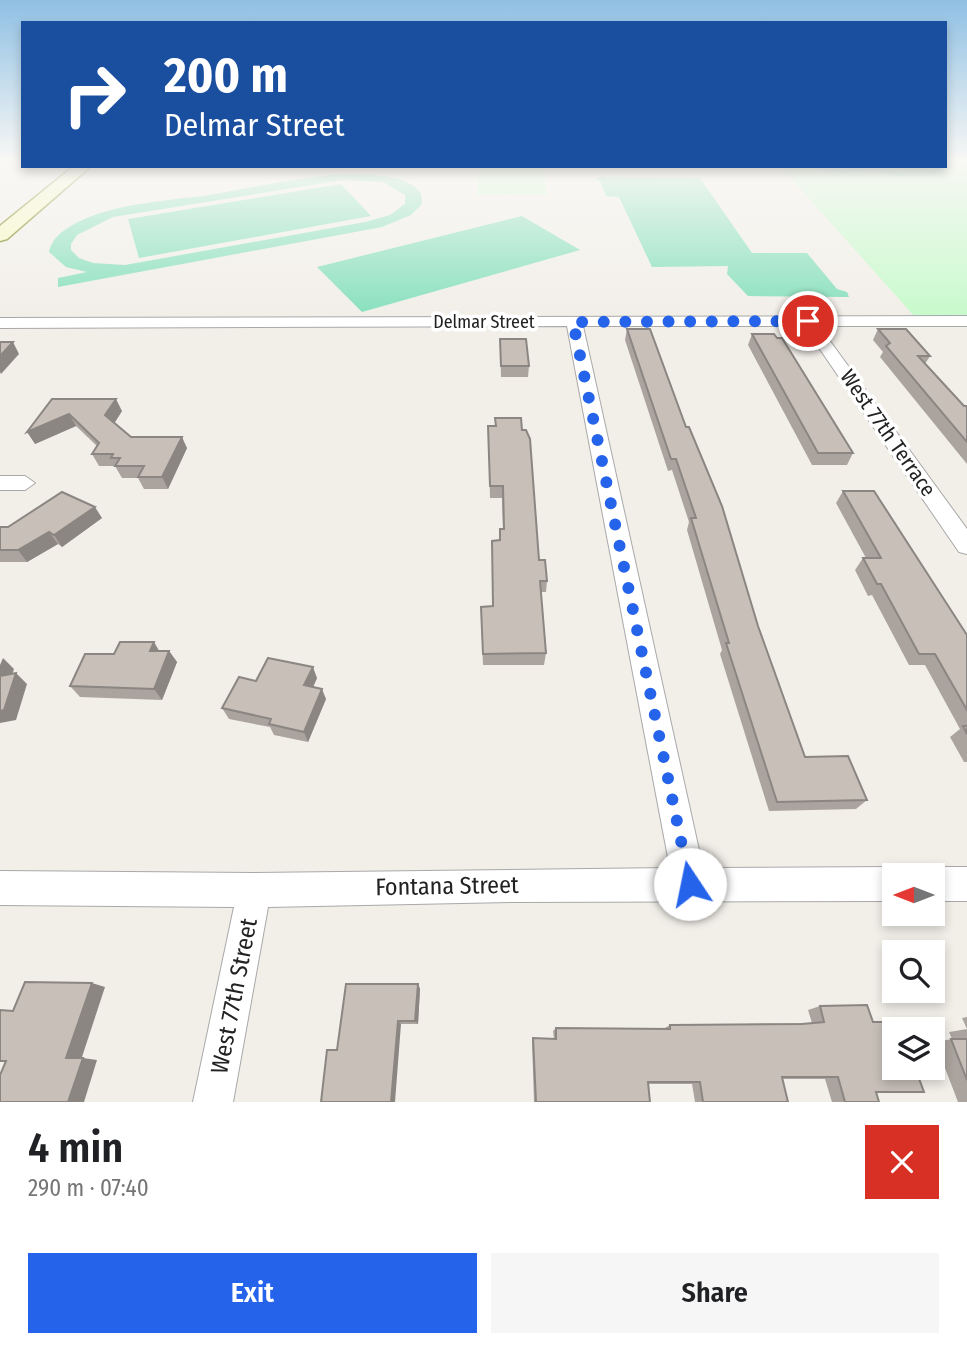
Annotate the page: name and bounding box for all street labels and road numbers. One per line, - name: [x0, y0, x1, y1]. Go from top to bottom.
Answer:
- street label: Delmar Street: [433, 311, 535, 333]
- street label: West 77th Terrace: [835, 365, 941, 501]
- street label: Fontana Street: [375, 871, 519, 901]
- street label: West 77th Street: [205, 916, 263, 1076]

